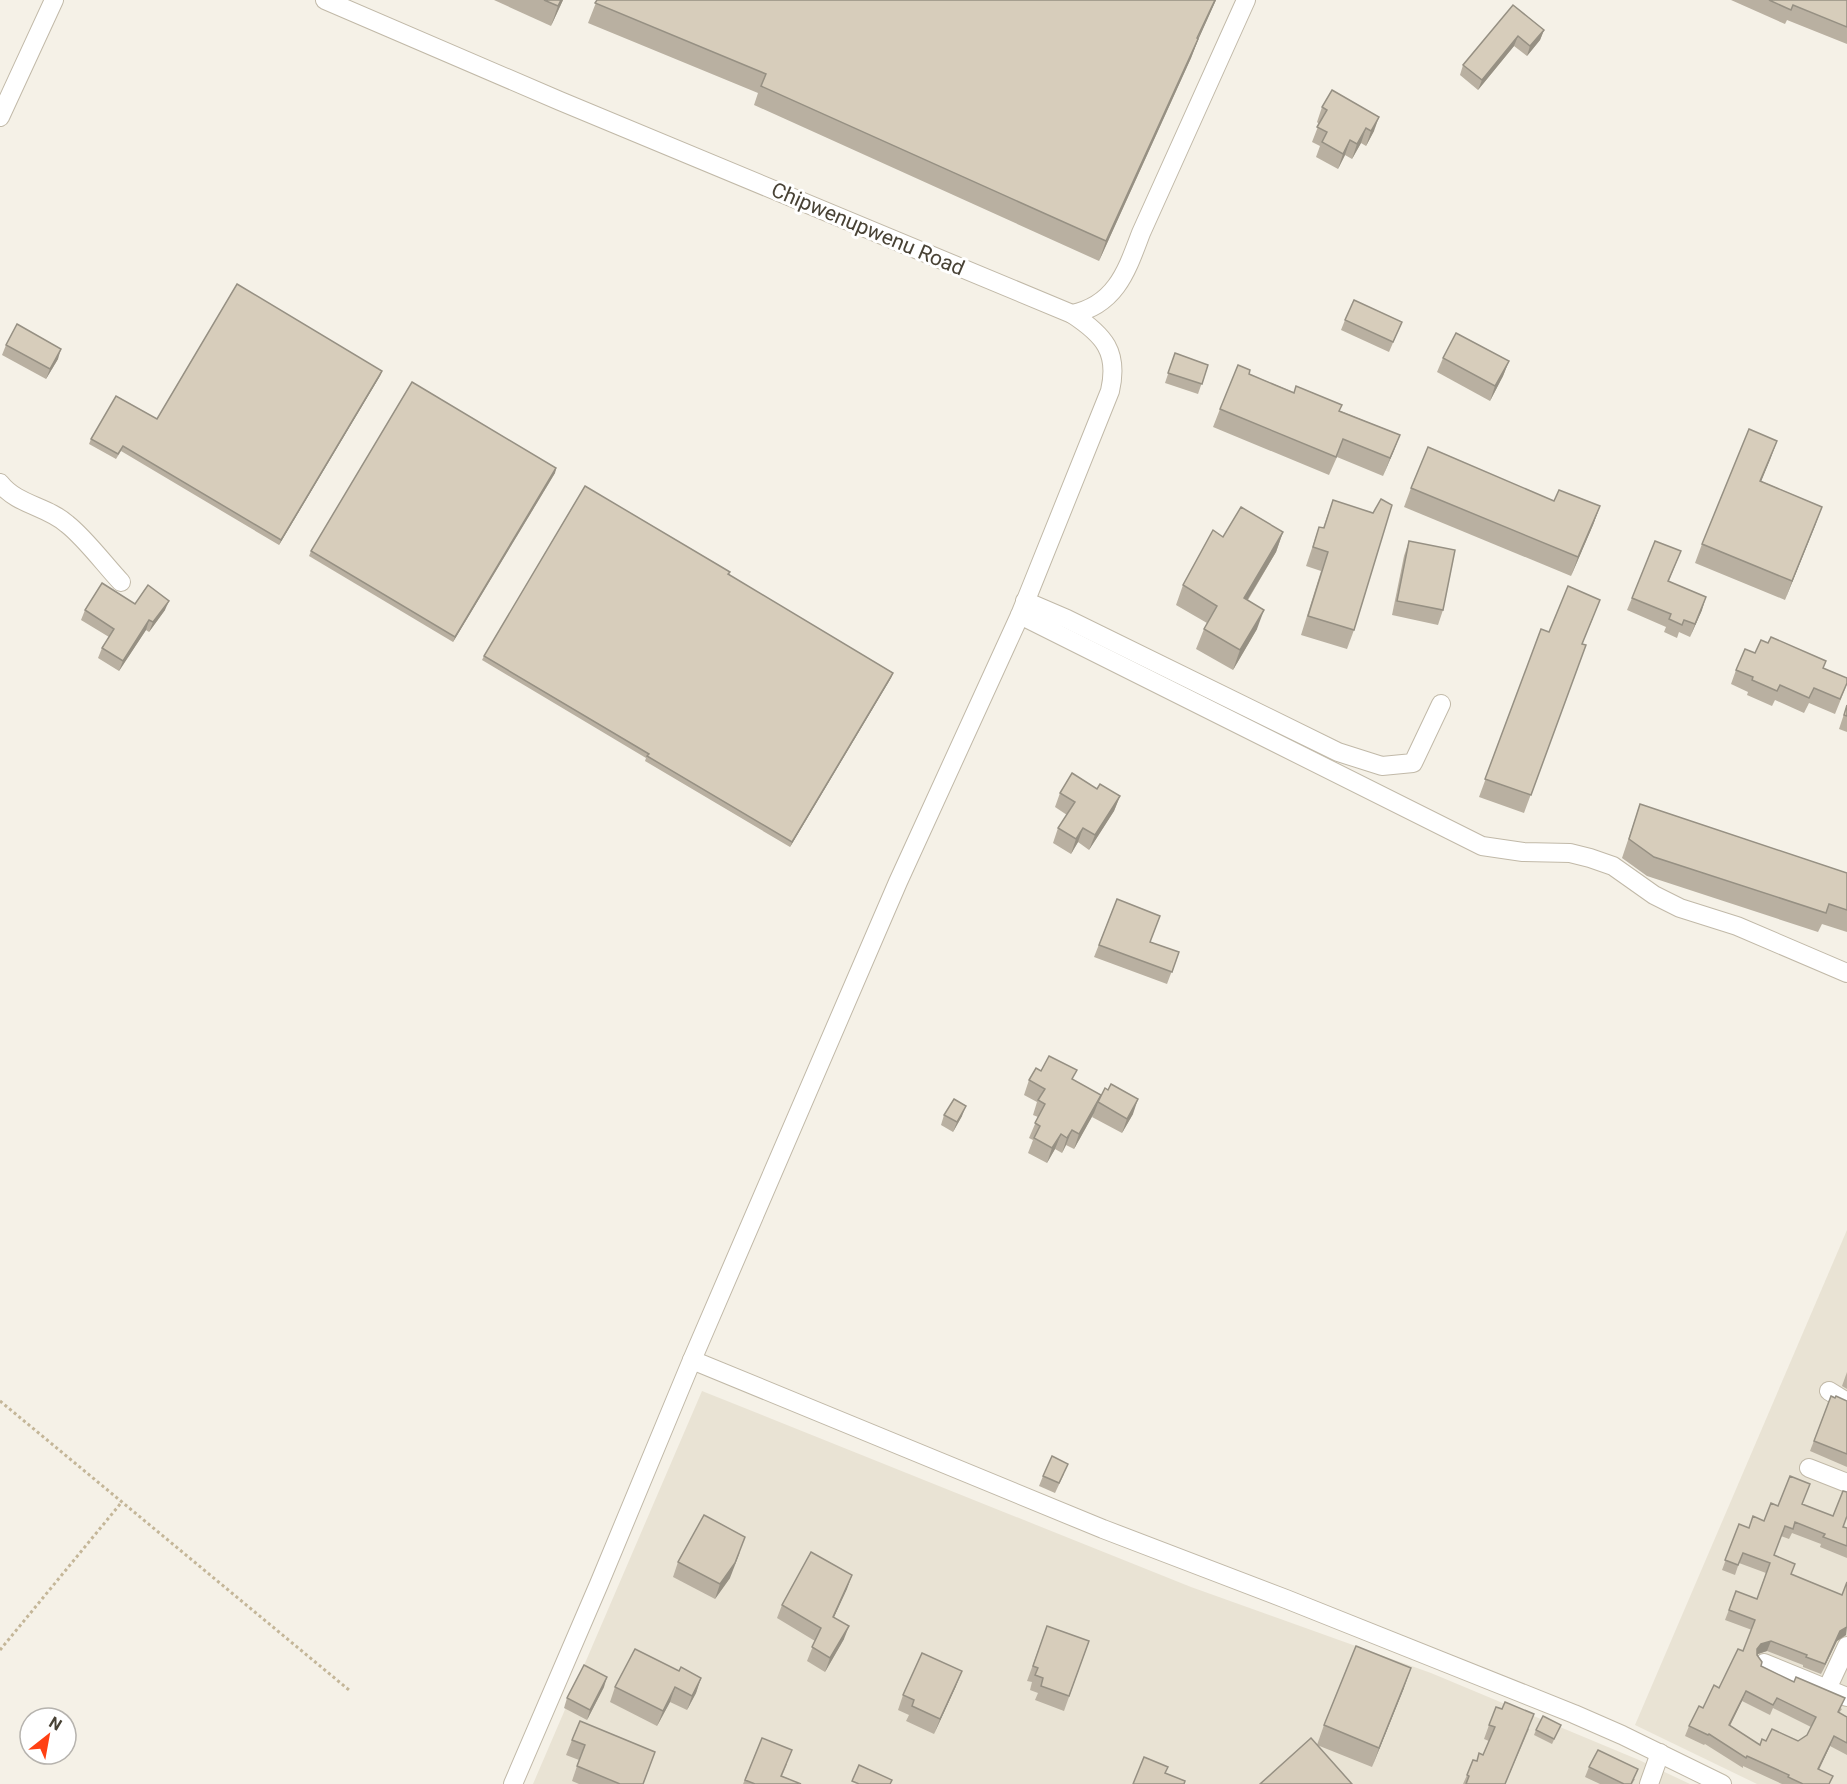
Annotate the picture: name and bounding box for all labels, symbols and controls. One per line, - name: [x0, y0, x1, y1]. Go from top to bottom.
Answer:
- street label: Chipwenupwenu Road: [768, 177, 968, 281]
- north arrow: [18, 1706, 78, 1766]
- text: N: [46, 1713, 65, 1735]

